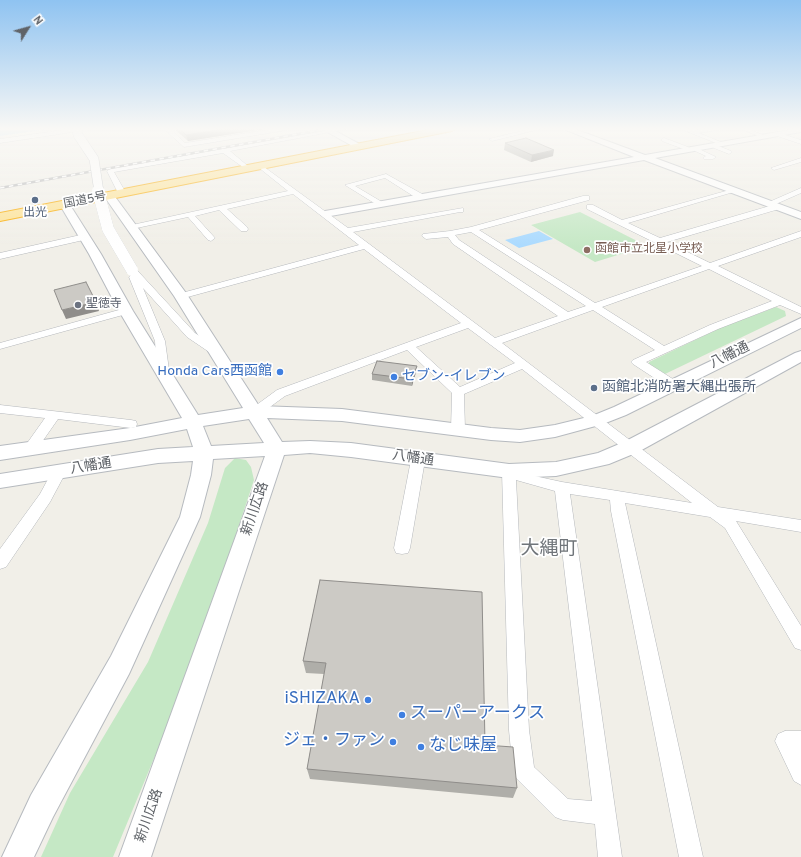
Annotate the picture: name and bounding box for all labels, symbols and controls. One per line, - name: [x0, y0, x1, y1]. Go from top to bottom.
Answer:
- north arrow: [8, 8, 48, 48]
- text: N: [30, 13, 46, 28]
- street label: 国道5号: [62, 190, 108, 212]
- marker: 出光: [30, 195, 40, 205]
- place label: 出光: [23, 207, 47, 221]
- place label: 函館市立北星小学校: [595, 243, 703, 257]
- marker: 函館市立北星小学校: [582, 245, 592, 255]
- place label: 聖徳寺: [86, 298, 122, 312]
- marker: 聖徳寺: [73, 300, 83, 310]
- street label: 八幡通: [707, 339, 753, 373]
- place label: Honda Cars西函館: [157, 364, 272, 380]
- marker: Honda Cars西函館: [275, 367, 285, 377]
- place label: セブン-イレブン: [402, 369, 506, 385]
- marker: セブン-イレブン: [389, 372, 399, 382]
- place label: 函館北消防署大縄出張所: [602, 380, 756, 396]
- marker: 函館北消防署大縄出張所: [589, 383, 599, 393]
- street label: 八幡通: [391, 448, 435, 470]
- street label: 八幡通: [69, 455, 113, 479]
- street label: 新川広路: [239, 480, 273, 538]
- district label: 大縄町: [521, 539, 577, 561]
- place label: iSHIZAKA: [284, 690, 360, 710]
- marker: iSHIZAKA: [363, 695, 373, 705]
- place label: スーパーアークス: [410, 705, 545, 725]
- marker: スーパーアークス: [397, 710, 407, 720]
- place label: ジェ・ファン: [283, 732, 385, 752]
- marker: ジェ・ファン: [388, 737, 398, 747]
- place label: なじ味屋: [429, 737, 497, 757]
- marker: なじ味屋: [416, 742, 426, 752]
- street label: 新川広路: [133, 787, 167, 845]

